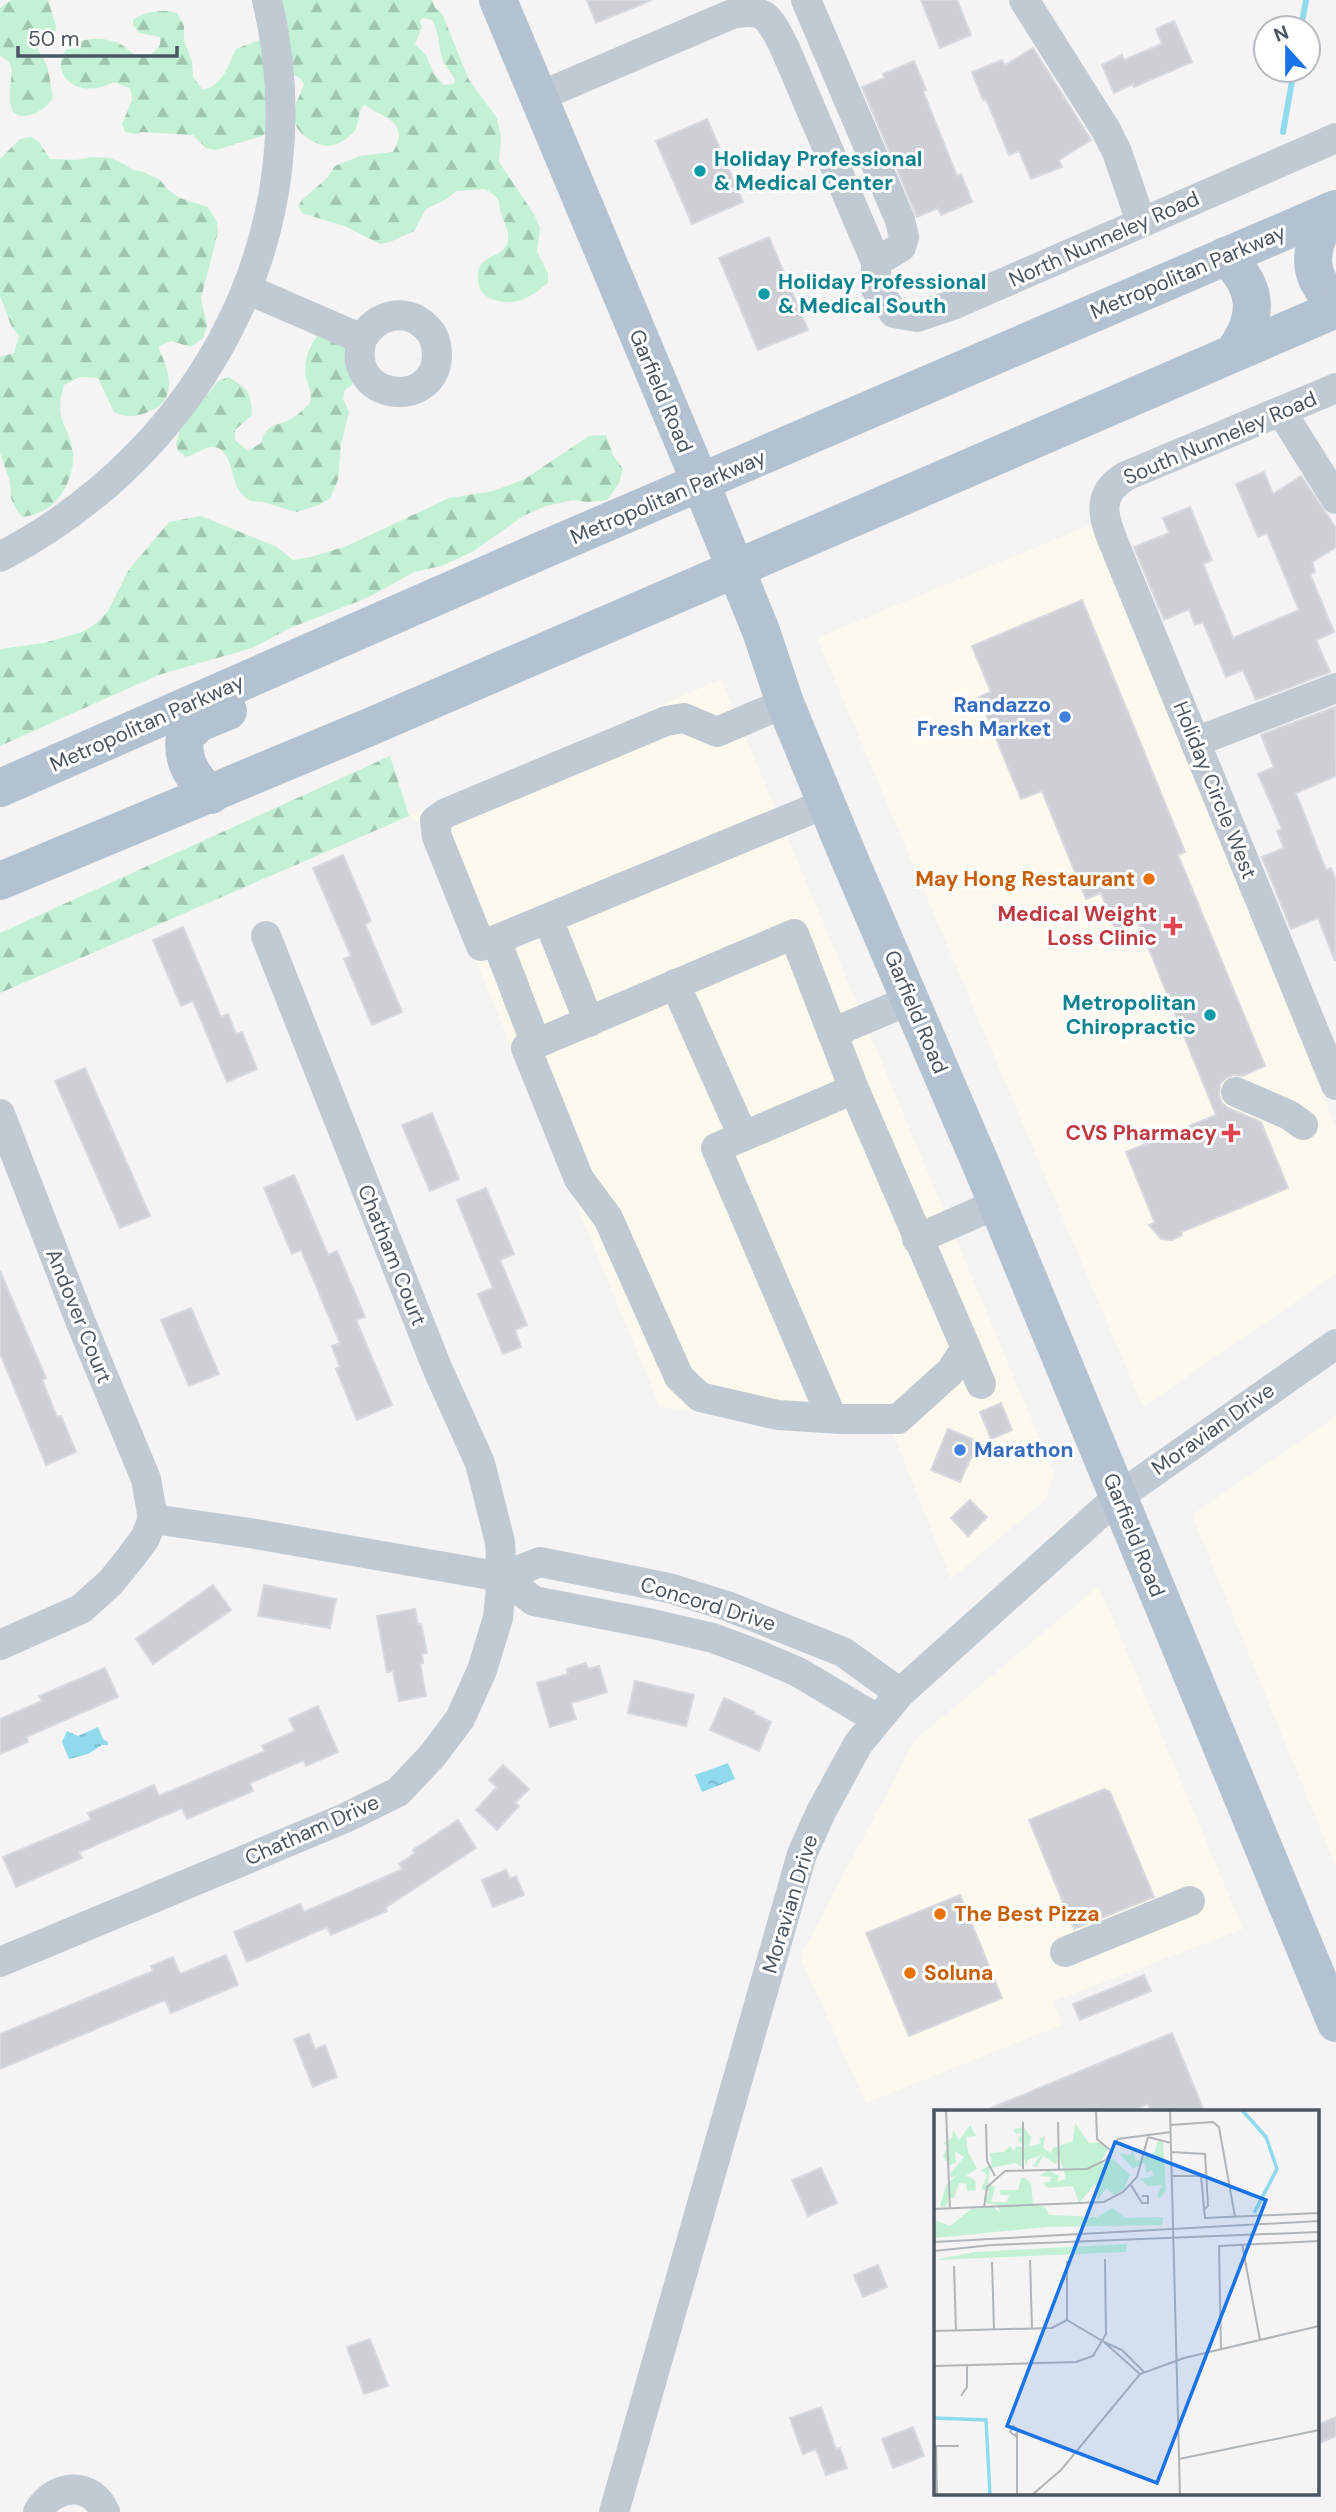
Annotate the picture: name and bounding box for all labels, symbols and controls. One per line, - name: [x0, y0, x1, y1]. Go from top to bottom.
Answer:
- scale bar: [18, 14, 177, 58]
- north arrow: [1252, 14, 1322, 84]
- text: N: [1270, 19, 1292, 48]
- text: 50 m: [28, 25, 79, 53]
- place label: Holiday Professional & Medical Center: [714, 145, 922, 197]
- marker: Holiday Professional & Medical Center: [692, 163, 708, 179]
- street label: North Nunneley Road: [1004, 184, 1204, 294]
- street label: Metropolitan Parkway: [1086, 218, 1290, 326]
- place label: Holiday Professional & Medical South: [778, 268, 986, 320]
- marker: Holiday Professional & Medical South: [756, 286, 772, 302]
- street label: Garfield Road: [622, 325, 700, 457]
- street label: South Nunneley Road: [1119, 385, 1321, 491]
- street label: Metropolitan Parkway: [566, 443, 770, 551]
- street label: Metropolitan Parkway: [45, 667, 249, 778]
- place label: Randazzo Fresh Market: [917, 691, 1051, 743]
- street label: Holiday Circle West: [1167, 697, 1263, 883]
- marker: Randazzo Fresh Market: [1057, 709, 1073, 725]
- place label: May Hong Restaurant: [915, 865, 1135, 893]
- marker: May Hong Restaurant: [1141, 871, 1157, 887]
- place label: Medical Weight Loss Clinic: [997, 900, 1157, 952]
- marker: Medical Weight Loss Clinic: [1163, 916, 1183, 936]
- street label: Garfield Road: [877, 946, 955, 1078]
- place label: Metropolitan Chiropractic: [1062, 989, 1196, 1041]
- marker: Metropolitan Chiropractic: [1202, 1007, 1218, 1023]
- place label: CVS Pharmacy: [1065, 1119, 1217, 1147]
- marker: CVS Pharmacy: [1223, 1125, 1239, 1141]
- street label: Chatham Court: [351, 1180, 433, 1330]
- street label: Andover Court: [39, 1245, 119, 1387]
- street label: Moravian Drive: [1146, 1376, 1280, 1482]
- place label: Marathon: [974, 1436, 1074, 1464]
- marker: Marathon: [952, 1442, 968, 1458]
- street label: Garfield Road: [1096, 1469, 1172, 1601]
- street label: Concord Drive: [637, 1570, 779, 1638]
- street label: Chatham Drive: [241, 1788, 384, 1872]
- street label: Moravian Drive: [756, 1831, 824, 1977]
- place label: The Best Pizza: [954, 1900, 1100, 1928]
- marker: The Best Pizza: [932, 1906, 948, 1922]
- place label: Soluna: [924, 1959, 993, 1987]
- marker: Soluna: [902, 1965, 918, 1981]
- inset map: [934, 2110, 1318, 2494]

